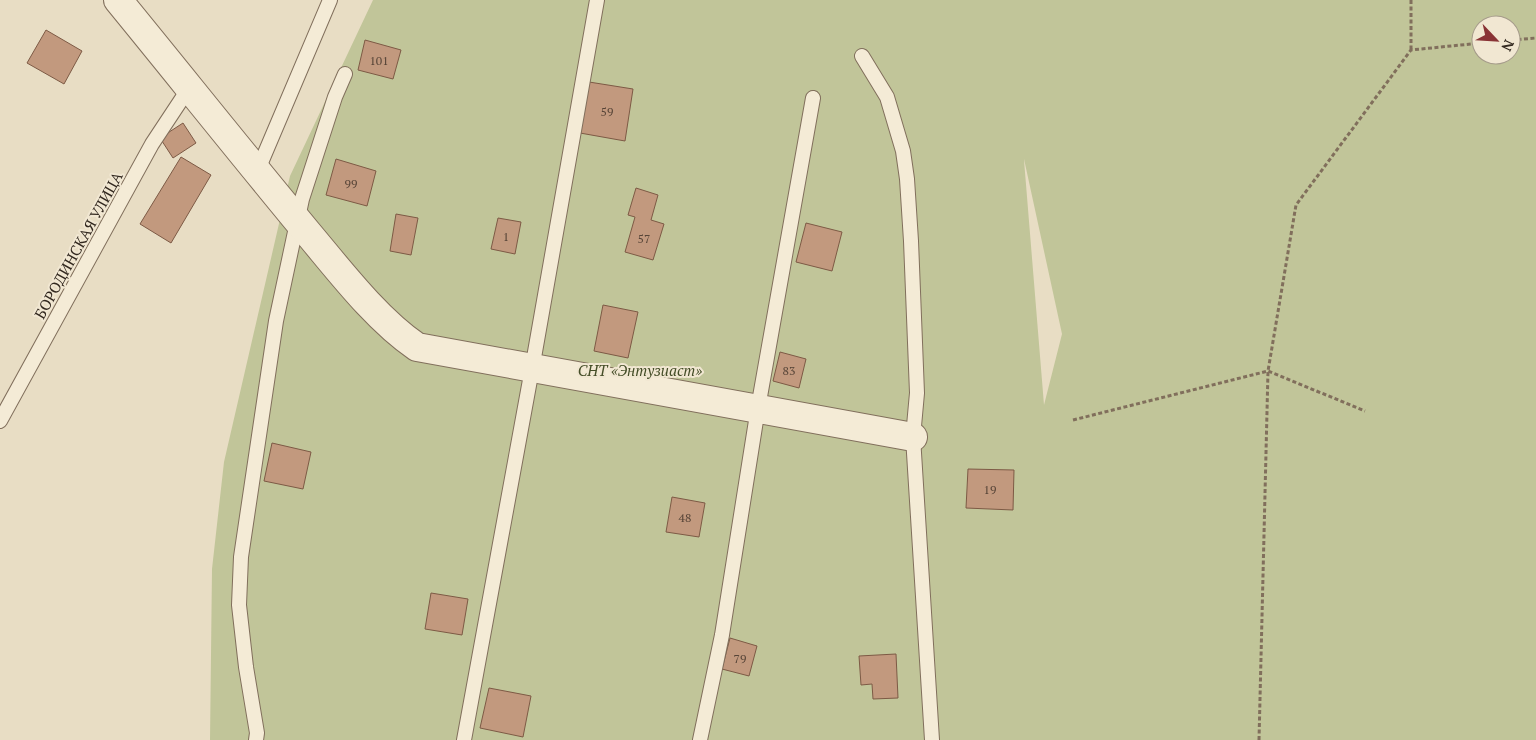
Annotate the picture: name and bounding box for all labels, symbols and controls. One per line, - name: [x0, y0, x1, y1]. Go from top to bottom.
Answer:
- north arrow: [1471, 15, 1521, 65]
- text: N: [1497, 37, 1519, 55]
- house number: 101: [369, 53, 389, 68]
- house number: 59: [601, 104, 613, 119]
- street label: БОРОДИНСКАЯ УЛИЦА: [29, 167, 127, 322]
- house number: 99: [345, 176, 357, 191]
- house number: 1: [503, 229, 509, 244]
- house number: 57: [638, 231, 650, 246]
- park label: СНТ «Энтузиаст»: [578, 360, 702, 380]
- house number: 83: [783, 363, 795, 378]
- house number: 19: [984, 482, 996, 497]
- house number: 48: [679, 510, 691, 525]
- house number: 79: [734, 651, 746, 666]

